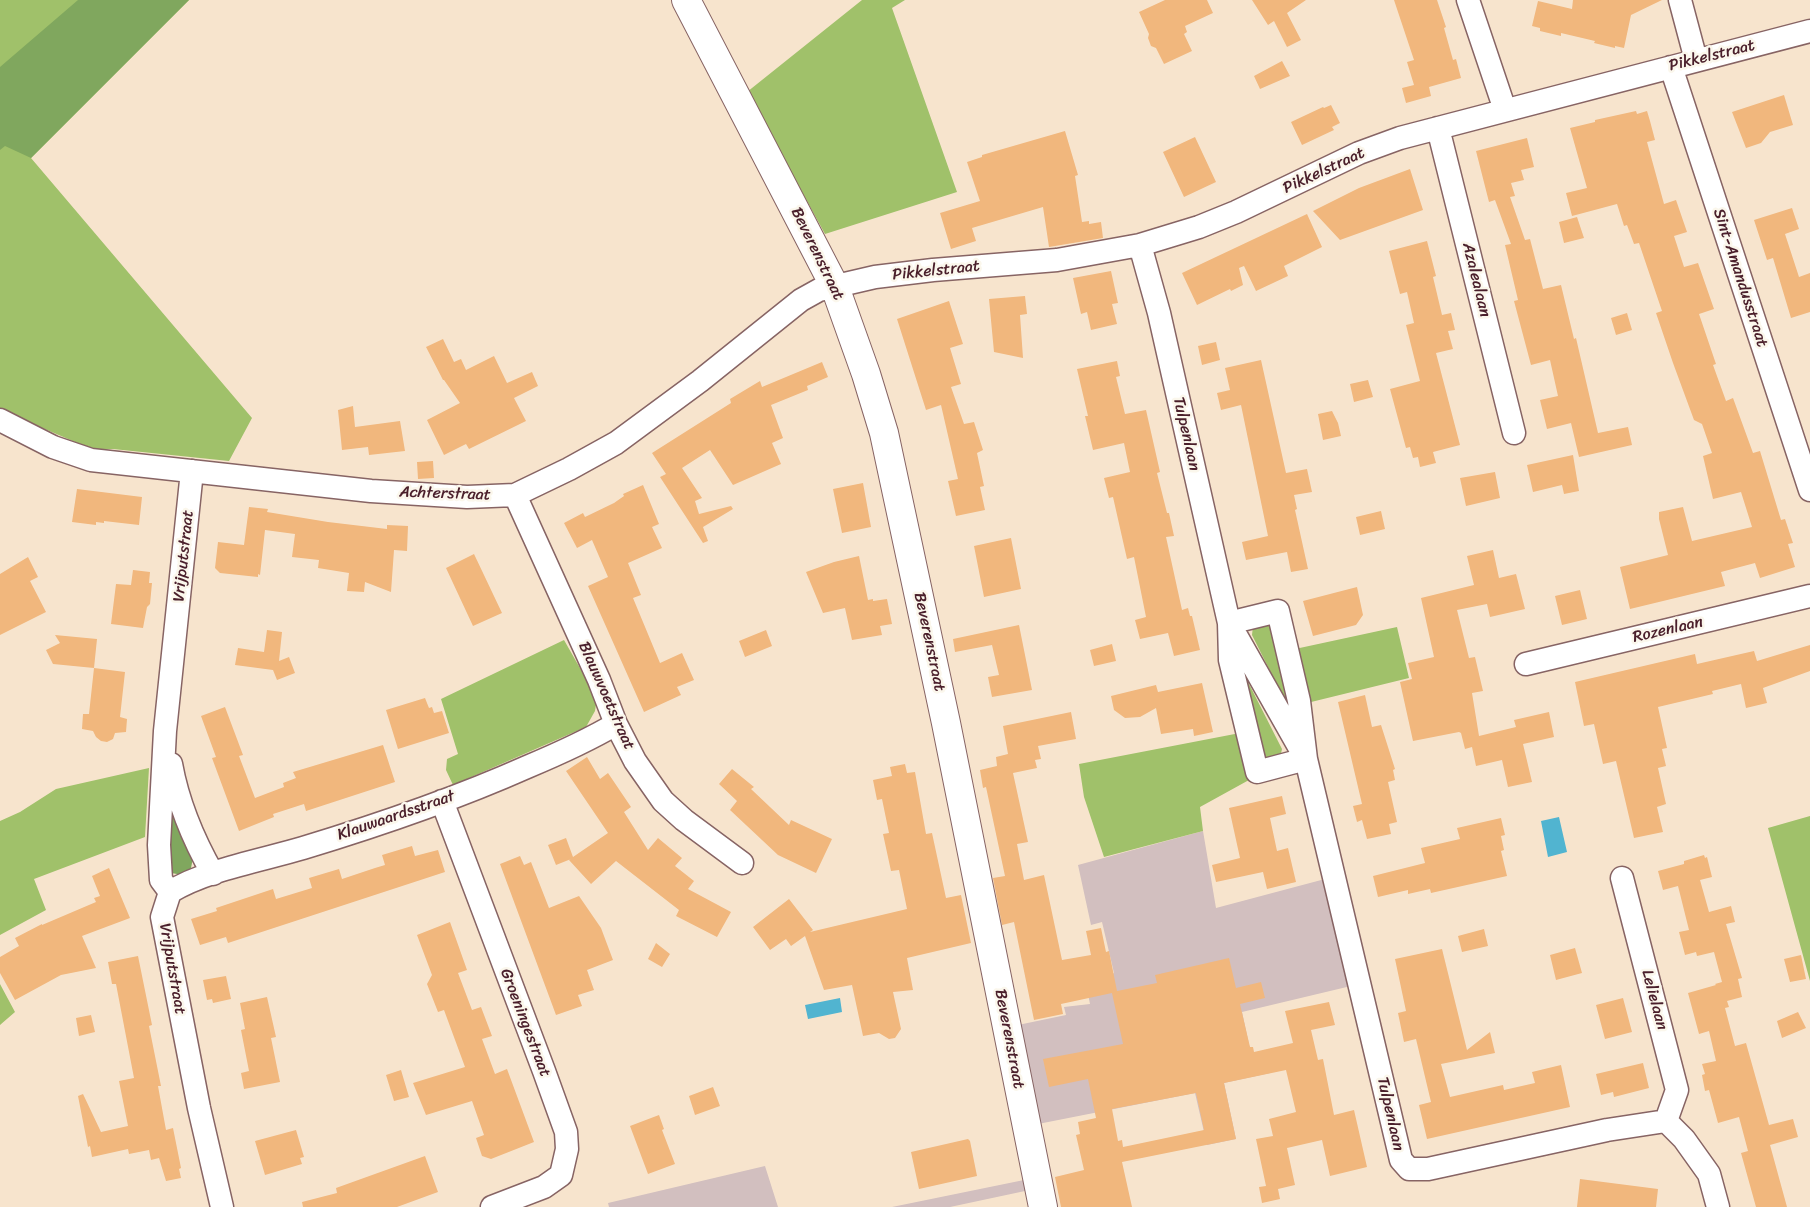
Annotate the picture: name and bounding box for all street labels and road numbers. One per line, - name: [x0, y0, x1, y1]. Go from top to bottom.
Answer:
- street label: Pikkelstraat: [1667, 36, 1757, 76]
- street label: Pikkelstraat: [1280, 144, 1368, 198]
- street label: Beverenstraat: [786, 204, 848, 304]
- street label: Sint-Amandusstraat: [1709, 206, 1771, 350]
- street label: Azalealaan: [1457, 241, 1495, 319]
- street label: Pikkelstraat: [891, 257, 981, 285]
- street label: Tulpenlaan: [1168, 395, 1204, 473]
- street label: Achterstraat: [399, 483, 491, 505]
- street label: Vrijputstraat: [170, 509, 198, 603]
- street label: Beverenstraat: [909, 591, 949, 693]
- street label: Rozenlaan: [1631, 613, 1705, 647]
- street label: Blauwvoetstraat: [574, 639, 638, 753]
- street label: Klauwaardsstraat: [335, 787, 457, 845]
- street label: Vrijputstraat: [155, 922, 189, 1016]
- street label: Groeningestraat: [496, 966, 554, 1080]
- street label: Lelielaan: [1637, 968, 1671, 1032]
- street label: Beverenstraat: [990, 988, 1028, 1090]
- street label: Tulpenlaan: [1372, 1075, 1408, 1153]

